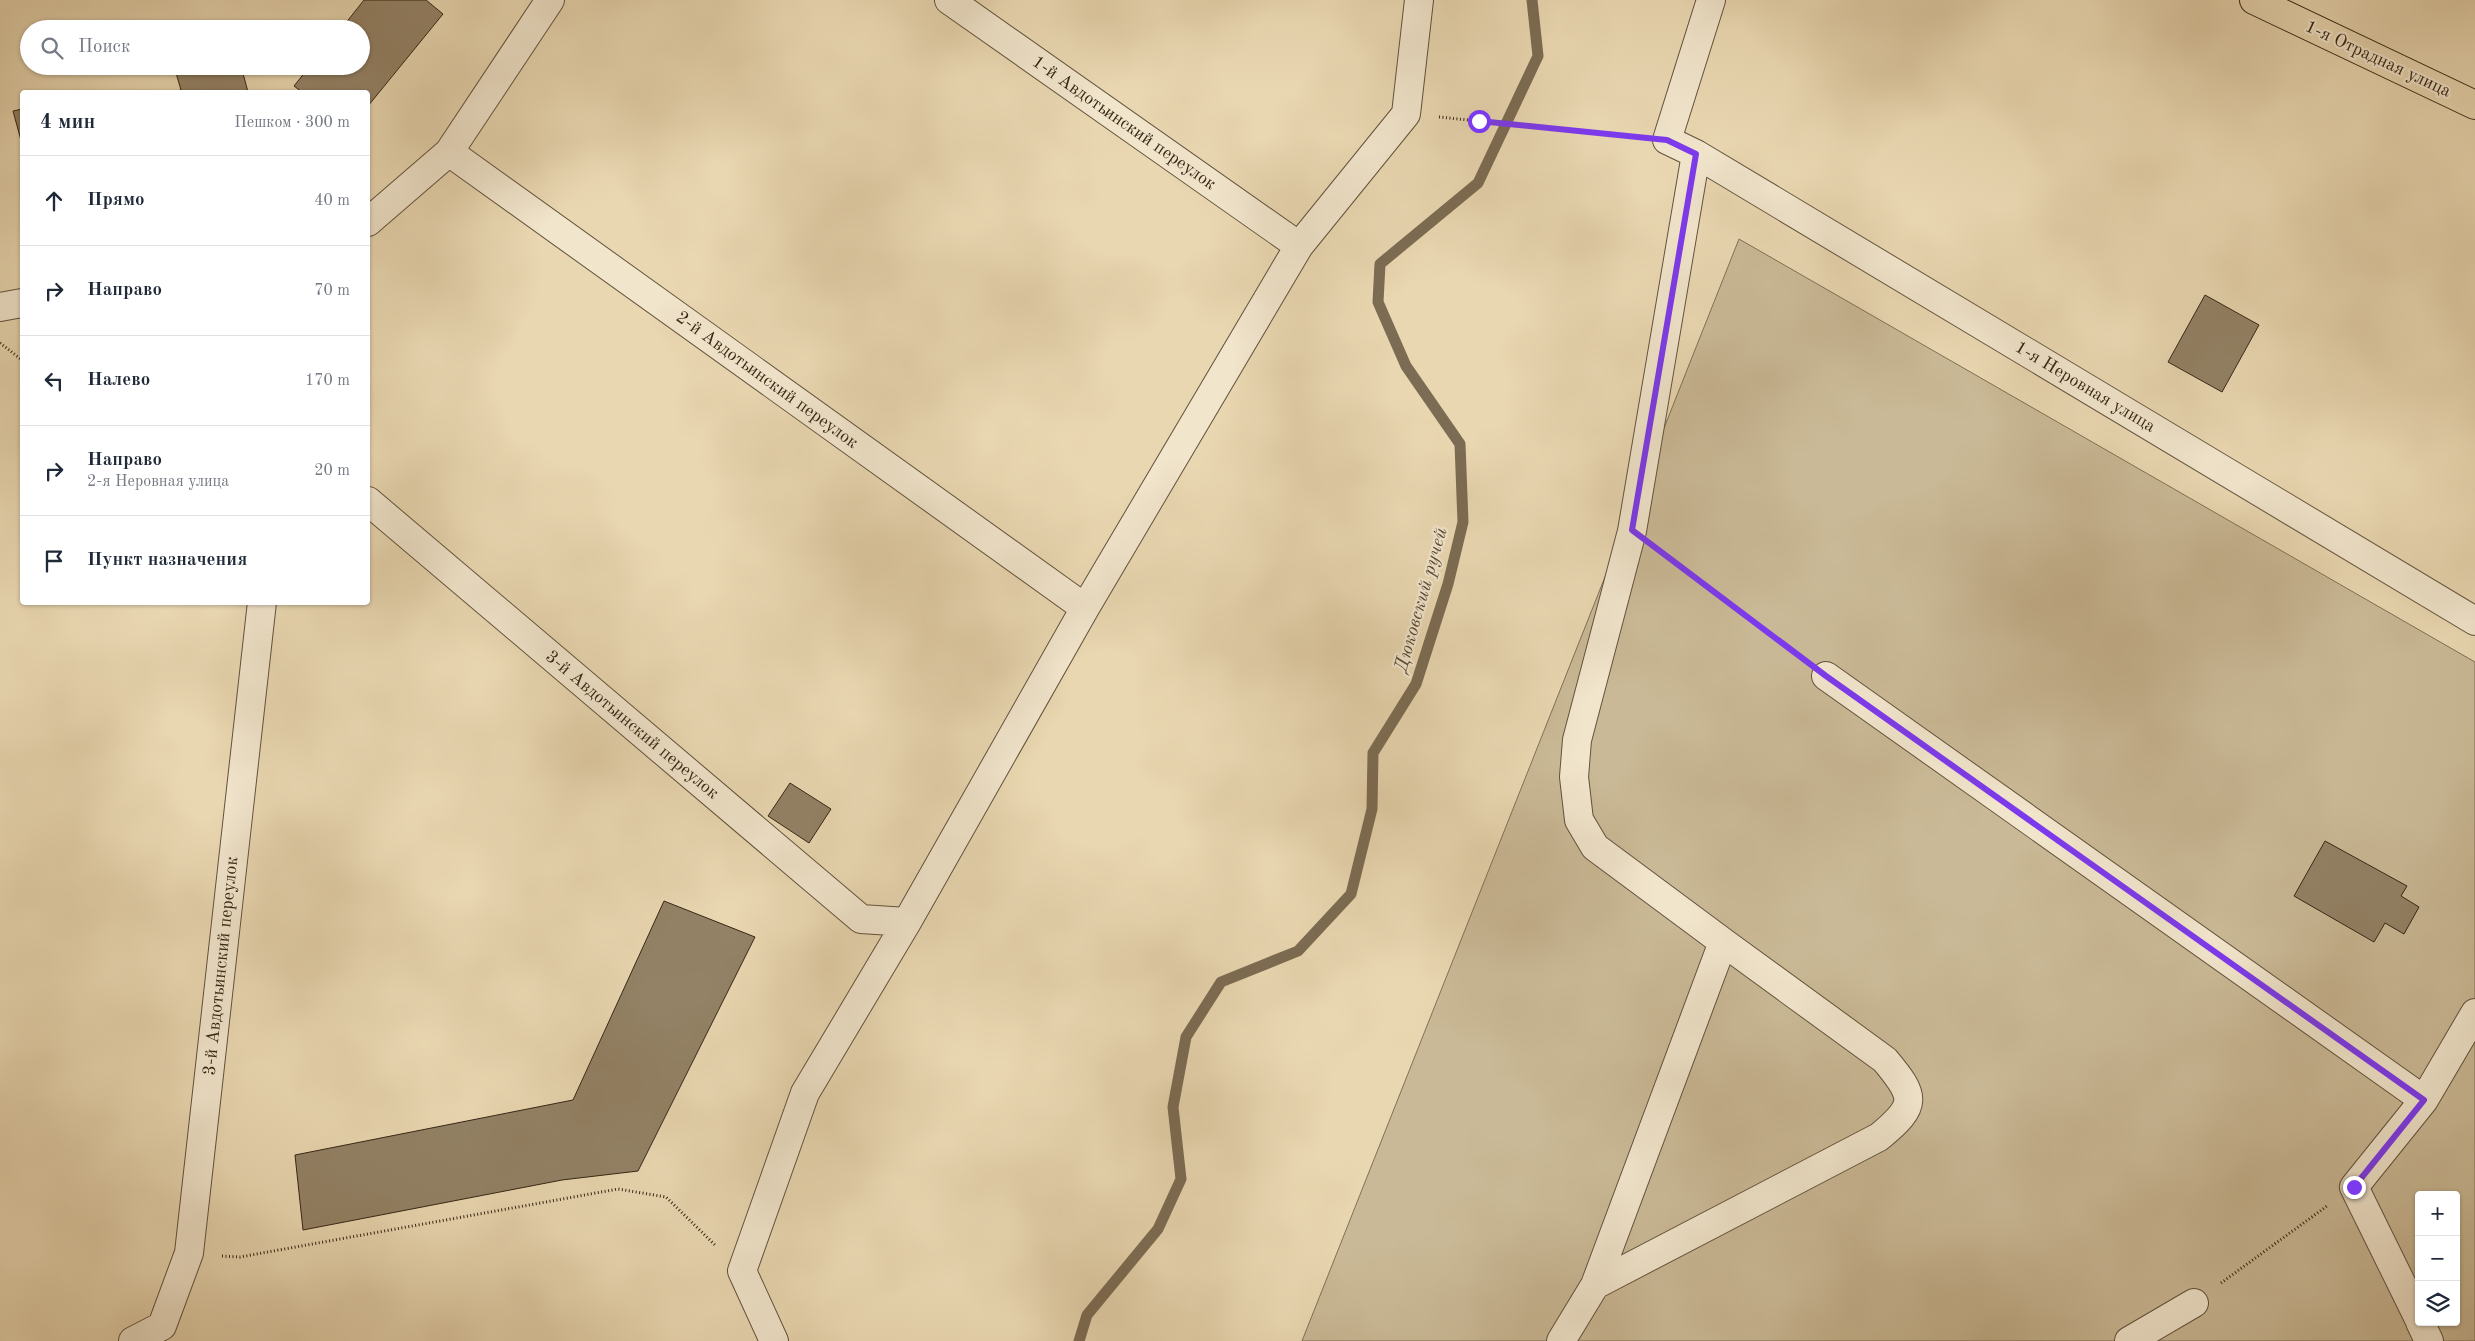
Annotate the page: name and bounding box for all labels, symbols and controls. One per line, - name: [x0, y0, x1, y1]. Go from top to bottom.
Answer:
- street label: 1-я Отрадная улица: [2302, 17, 2454, 101]
- search box: [20, 20, 370, 75]
- icon: search: [38, 34, 66, 62]
- text: Поиск: [78, 38, 130, 57]
- street label: 1-й Авдотьинский переулок: [1029, 53, 1219, 193]
- route start: [1468, 110, 1491, 133]
- text: 4 мин: [40, 112, 95, 133]
- text: Пешком · 300 m: [234, 115, 350, 131]
- icon: ahead: [40, 187, 68, 215]
- text: Прямо: [87, 191, 145, 210]
- text: 40 m: [314, 193, 350, 209]
- icon: right: [40, 277, 68, 305]
- text: Направо: [87, 281, 162, 300]
- text: 70 m: [314, 283, 350, 299]
- street label: 2-й Авдотьинский переулок: [673, 308, 861, 452]
- street label: 1-я Неровная улица: [2012, 338, 2158, 436]
- icon: left: [40, 367, 68, 395]
- text: Налево: [87, 371, 150, 390]
- text: 170 m: [305, 373, 350, 389]
- text: Направо: [87, 451, 162, 470]
- icon: right: [40, 457, 68, 485]
- text: 20 m: [314, 463, 350, 479]
- text: 2-я Неровная улица: [87, 474, 229, 490]
- water label: Дюковский ручей: [1391, 526, 1452, 677]
- icon: arrive: [40, 547, 68, 575]
- text: Пункт назначения: [87, 551, 247, 570]
- street label: 3-й Авдотьинский переулок: [542, 647, 722, 803]
- street label: 3-й Авдотьинский переулок: [201, 856, 241, 1076]
- route end: [2343, 1176, 2366, 1199]
- map controls: [2415, 1191, 2460, 1326]
- button: +: [2415, 1191, 2460, 1236]
- button: −: [2415, 1236, 2460, 1281]
- button: layers: [2415, 1281, 2460, 1326]

